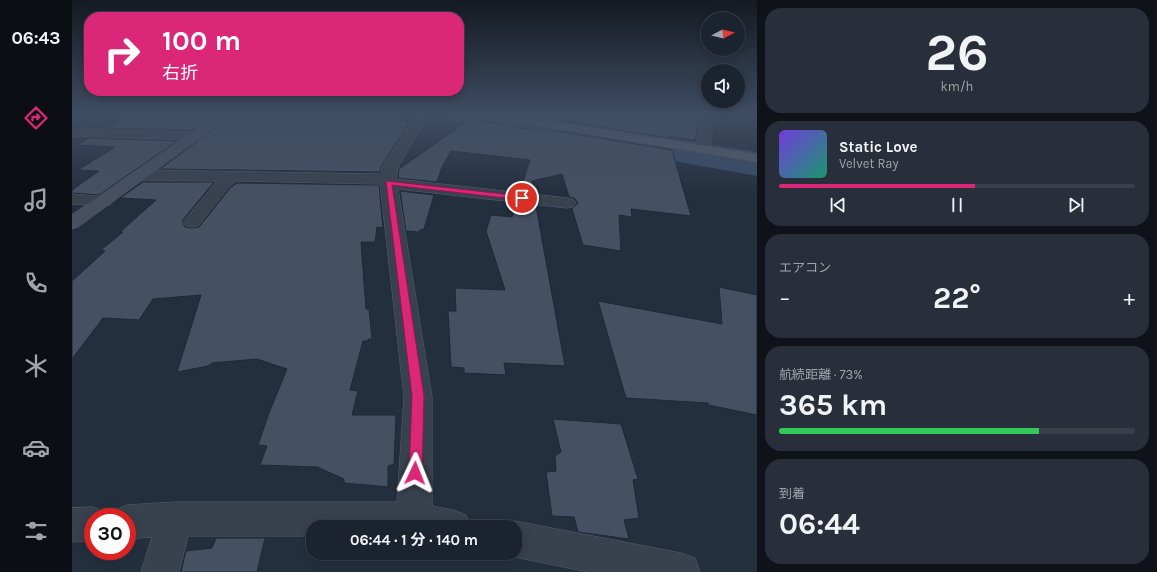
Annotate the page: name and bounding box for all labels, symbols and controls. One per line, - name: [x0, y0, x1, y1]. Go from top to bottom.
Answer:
- north arrow: [701, 12, 745, 56]
- map controls: [701, 12, 745, 108]
- text: 26: [925, 22, 989, 83]
- text: 100 m: [162, 24, 241, 57]
- text: 06:43: [11, 27, 61, 49]
- icon: right: [96, 28, 148, 80]
- text: 右折: [162, 62, 198, 84]
- button: sound: [701, 64, 745, 108]
- text: km/h: [941, 79, 973, 94]
- icon: directions: [22, 104, 50, 132]
- text: Static Love: [839, 138, 917, 156]
- text: Velvet Ray: [839, 156, 899, 171]
- pin: [505, 181, 539, 215]
- icon: music: [22, 186, 50, 214]
- icon: arrive: [511, 187, 533, 209]
- icon: previous: [827, 194, 849, 216]
- icon: pause: [946, 194, 968, 216]
- icon: next: [1065, 194, 1087, 216]
- text: エアコン: [779, 260, 831, 275]
- icon: phone: [22, 269, 50, 297]
- text: 22°: [933, 280, 981, 316]
- text: −: [779, 285, 791, 311]
- text: +: [1123, 285, 1135, 311]
- icon: climate: [22, 352, 50, 380]
- text: 航続距離 · 73%: [779, 367, 863, 382]
- text: 365 km: [779, 387, 887, 423]
- icon: car: [22, 434, 50, 462]
- position arrow: [394, 452, 436, 494]
- text: 到着: [779, 486, 805, 501]
- text: 06:44: [779, 506, 860, 542]
- speed limit sign: 30: [84, 508, 136, 560]
- icon: filters: [22, 517, 50, 545]
- text: 06:44 · 1 分 · 140 m: [350, 531, 478, 549]

